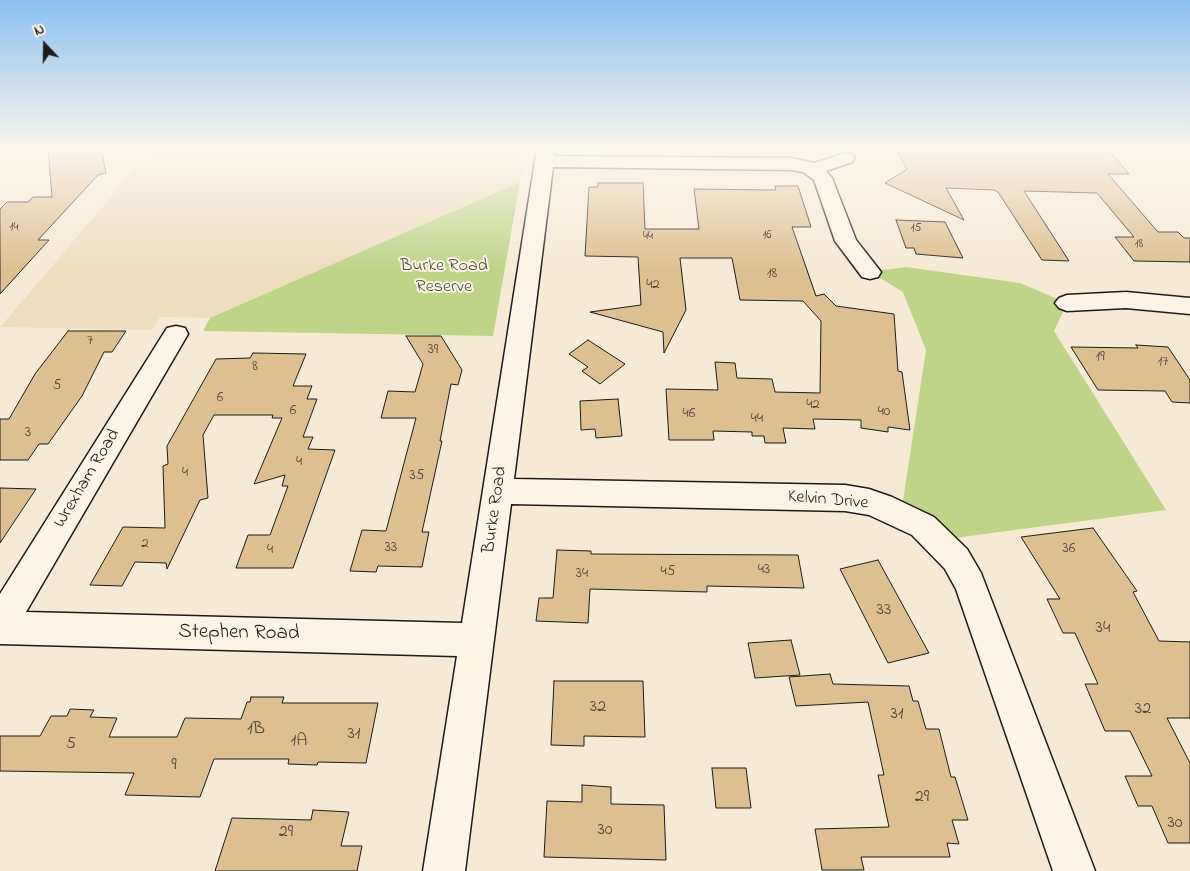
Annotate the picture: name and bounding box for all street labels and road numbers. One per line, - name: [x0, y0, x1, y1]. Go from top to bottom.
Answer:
- street label: Wrexham Road: [50, 426, 126, 532]
- street label: Burke Road: [479, 465, 513, 555]
- street label: Kelvin Drive: [787, 487, 869, 515]
- street label: Stephen Road: [178, 620, 300, 648]

